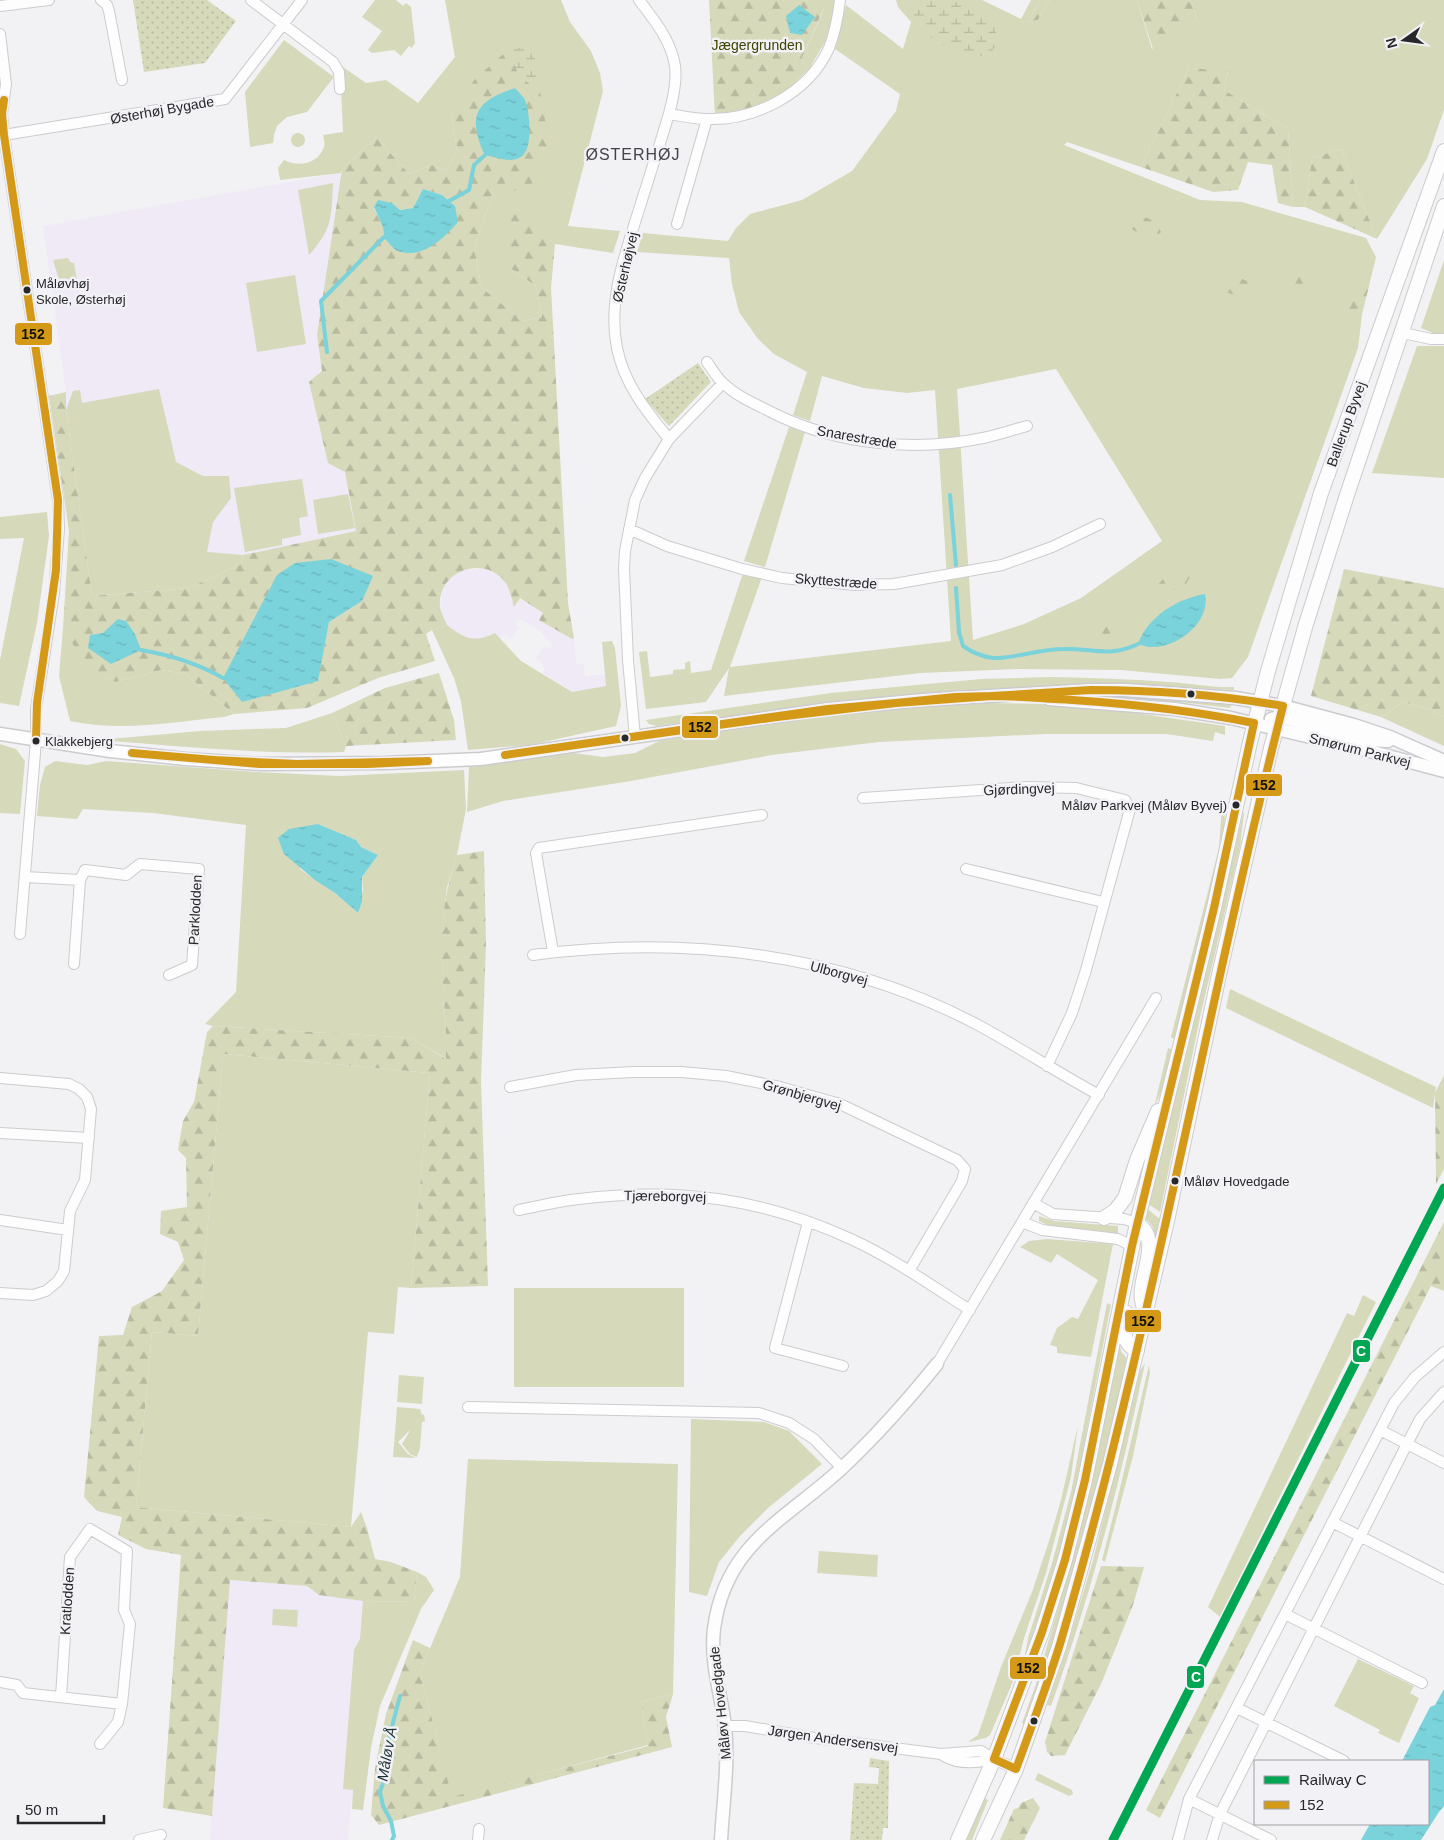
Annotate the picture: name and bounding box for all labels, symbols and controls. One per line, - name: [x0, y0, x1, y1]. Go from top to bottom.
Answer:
- north arrow: [1379, 15, 1429, 65]
- text: N: [1382, 36, 1400, 50]
- park label: Jægergrunden: [711, 37, 803, 53]
- street label: Østerhøj Bygade: [109, 93, 215, 127]
- district label: ØSTERHØJ: [585, 146, 681, 163]
- street label: Østerhøjvej: [609, 230, 641, 304]
- place label: Måløvhøj Skole, Østerhøj: [36, 276, 126, 307]
- marker: Måløvhøj Skole, Østerhøj: [22, 285, 32, 295]
- line badge: 152: [14, 322, 53, 346]
- text: 152: [21, 326, 45, 342]
- street label: Ballerup Byvej: [1323, 379, 1369, 469]
- street label: Snarestræde: [816, 422, 898, 452]
- street label: Skyttestræde: [794, 570, 878, 592]
- unlabelled marker: [1186, 689, 1196, 699]
- line badge: 152: [681, 715, 719, 739]
- text: 152: [688, 719, 712, 735]
- street label: Smørum Parkvej: [1307, 730, 1413, 770]
- unlabelled marker: [620, 733, 630, 743]
- place label: Klakkebjerg: [45, 734, 113, 749]
- marker: Klakkebjerg: [31, 736, 41, 746]
- line badge: 152: [1245, 773, 1283, 797]
- text: 152: [1252, 777, 1276, 793]
- street label: Gjørdingvej: [983, 780, 1055, 798]
- place label: Måløv Parkvej (Måløv Byvej): [1062, 798, 1227, 813]
- marker: Måløv Parkvej (Måløv Byvej): [1231, 800, 1241, 810]
- street label: Parklodden: [185, 874, 205, 946]
- street label: Ulborgvej: [808, 958, 870, 988]
- street label: Grønbjergvej: [761, 1076, 843, 1114]
- place label: Måløv Hovedgade: [1184, 1174, 1290, 1189]
- marker: Måløv Hovedgade: [1170, 1176, 1180, 1186]
- street label: Tjæreborgvej: [624, 1187, 706, 1205]
- line badge: 152: [1124, 1309, 1162, 1333]
- text: 152: [1131, 1313, 1155, 1329]
- line badge: C: [1352, 1339, 1371, 1363]
- text: C: [1356, 1343, 1366, 1359]
- street label: Kratlodden: [57, 1567, 77, 1635]
- street label: Måløv Hovedgade: [706, 1645, 734, 1760]
- line badge: 152: [1009, 1656, 1047, 1680]
- text: 152: [1016, 1660, 1040, 1676]
- line badge: C: [1186, 1665, 1205, 1689]
- text: C: [1191, 1669, 1201, 1685]
- unlabelled marker: [1029, 1716, 1039, 1726]
- street label: Jørgen Andersensvej: [767, 1722, 899, 1756]
- water label: Måløv Å: [373, 1725, 400, 1782]
- legend: [1254, 1760, 1429, 1825]
- text: Railway C: [1299, 1771, 1367, 1788]
- scale bar: [18, 1792, 104, 1824]
- text: 152: [1299, 1796, 1324, 1813]
- text: 50 m: [25, 1801, 58, 1818]

